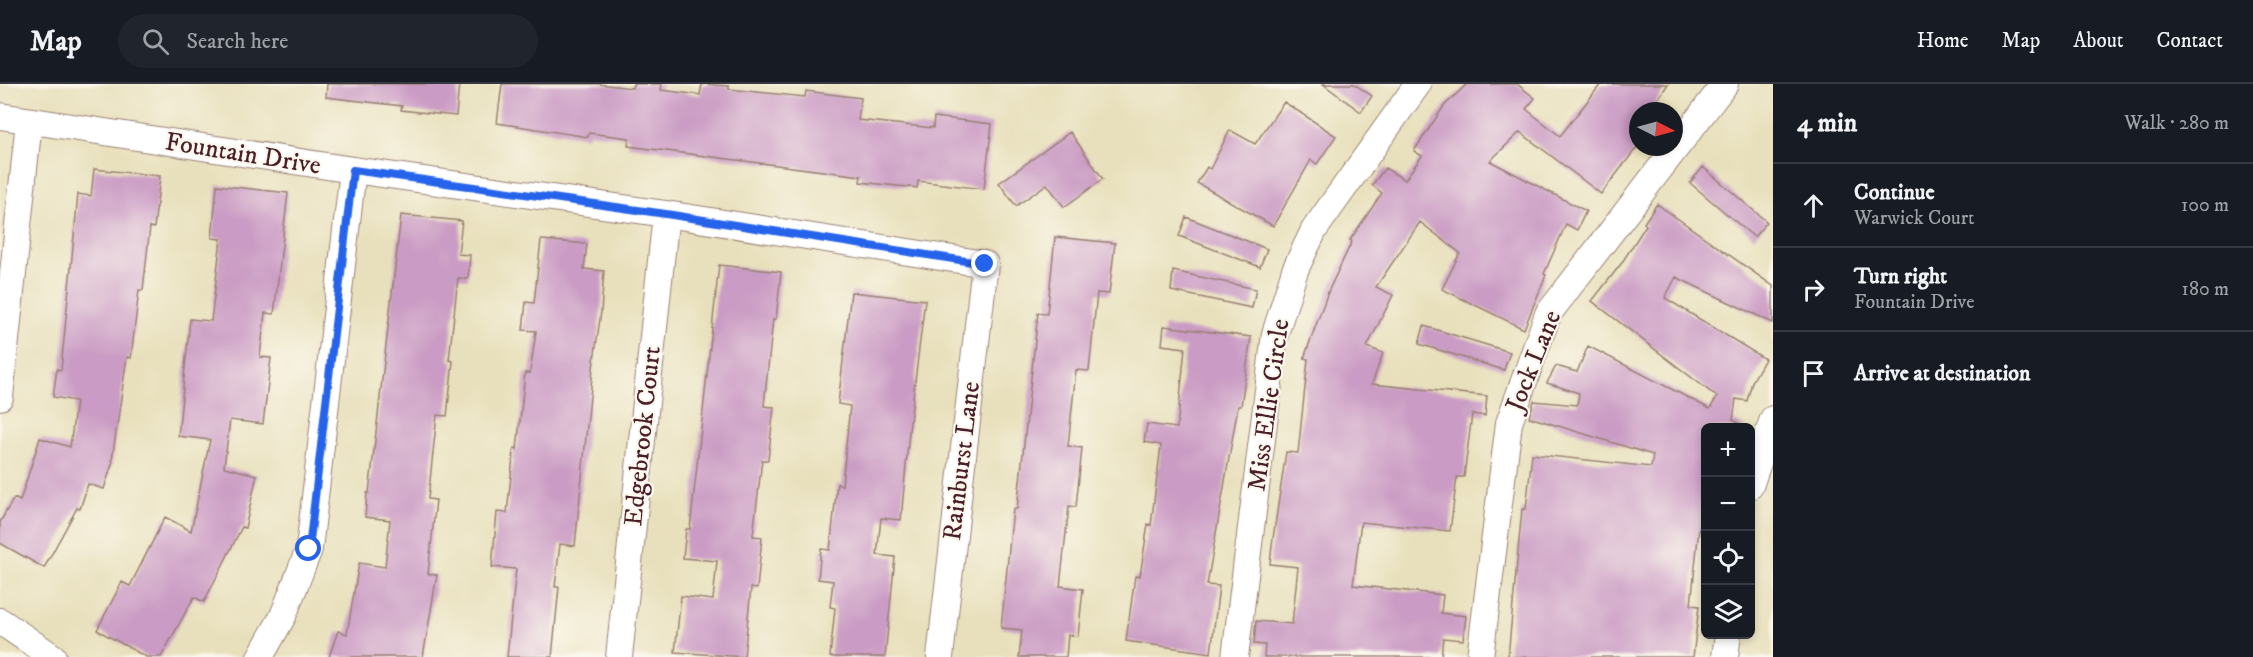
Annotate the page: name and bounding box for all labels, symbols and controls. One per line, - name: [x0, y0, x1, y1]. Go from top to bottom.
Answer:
- search box: [118, 14, 538, 68]
- text: Map: [30, 24, 82, 59]
- icon: search: [139, 25, 172, 58]
- text: Search here: [187, 28, 288, 55]
- text: Home: [1917, 28, 1969, 54]
- text: Map: [2002, 28, 2040, 54]
- text: About: [2073, 28, 2124, 54]
- text: Contact: [2157, 28, 2223, 54]
- north arrow: [1629, 102, 1683, 156]
- text: 4 min: [1797, 107, 1857, 140]
- text: Walk · 280 m: [2124, 111, 2229, 136]
- street label: Fountain Drive: [163, 125, 323, 183]
- text: Continue: [1854, 179, 1935, 206]
- icon: ahead: [1797, 189, 1830, 222]
- text: 100 m: [2181, 193, 2229, 218]
- text: Warwick Court: [1854, 206, 1975, 231]
- route end: [971, 250, 997, 276]
- text: Turn right: [1854, 263, 1947, 290]
- icon: right: [1797, 273, 1830, 306]
- text: 180 m: [2182, 277, 2229, 302]
- text: Fountain Drive: [1854, 290, 1975, 315]
- street label: Jock Lane: [1498, 306, 1569, 418]
- street label: Miss Ellie Circle: [1241, 317, 1297, 493]
- street label: Edgebrook Court: [617, 344, 669, 528]
- icon: arrive: [1797, 357, 1830, 390]
- text: Arrive at destination: [1854, 360, 2031, 387]
- street label: Rainburst Lane: [936, 380, 988, 542]
- map controls: [1701, 423, 1755, 639]
- button: +: [1701, 423, 1755, 477]
- button: −: [1701, 477, 1755, 531]
- button: locate: [1701, 531, 1755, 585]
- route start: [295, 535, 321, 561]
- button: layers: [1701, 585, 1755, 639]

